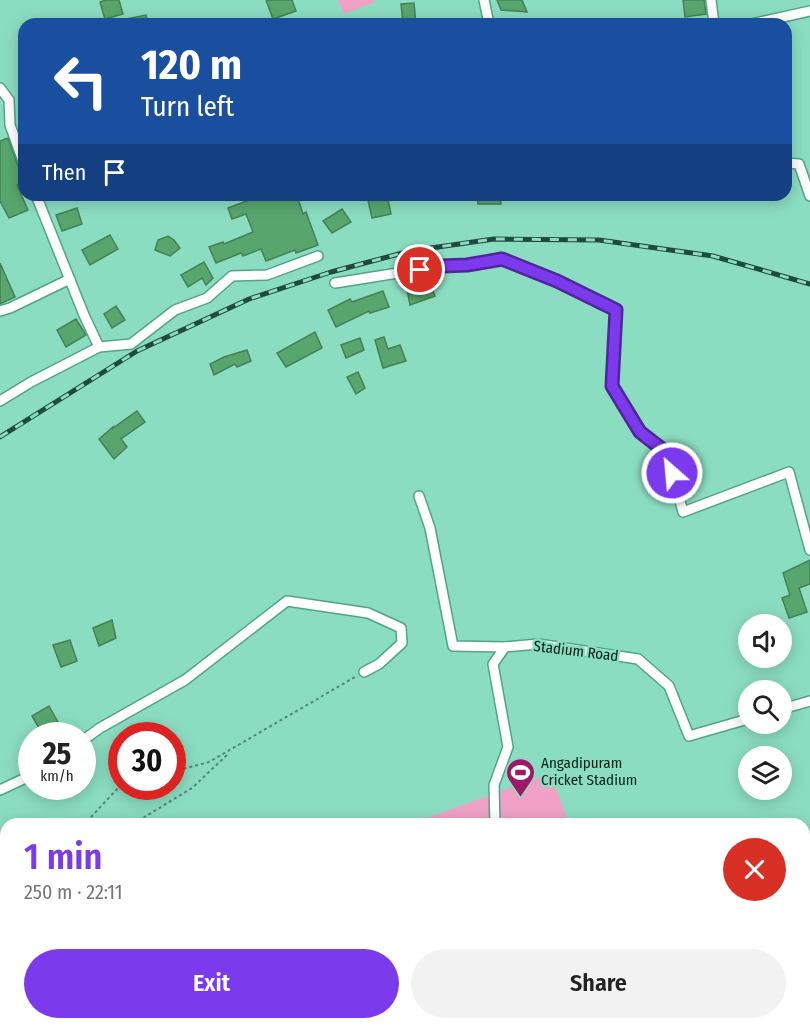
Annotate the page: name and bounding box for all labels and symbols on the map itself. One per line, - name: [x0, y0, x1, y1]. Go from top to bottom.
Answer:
- pin: [394, 244, 445, 295]
- position arrow: [640, 441, 704, 505]
- street label: Stadium Road: [533, 637, 619, 665]
- speed limit sign: 30: [108, 722, 186, 800]
- place label: Angadipuram Cricket Stadium: [541, 754, 637, 789]
- sports icon: Angadipuram Cricket Stadium: [504, 756, 536, 798]

